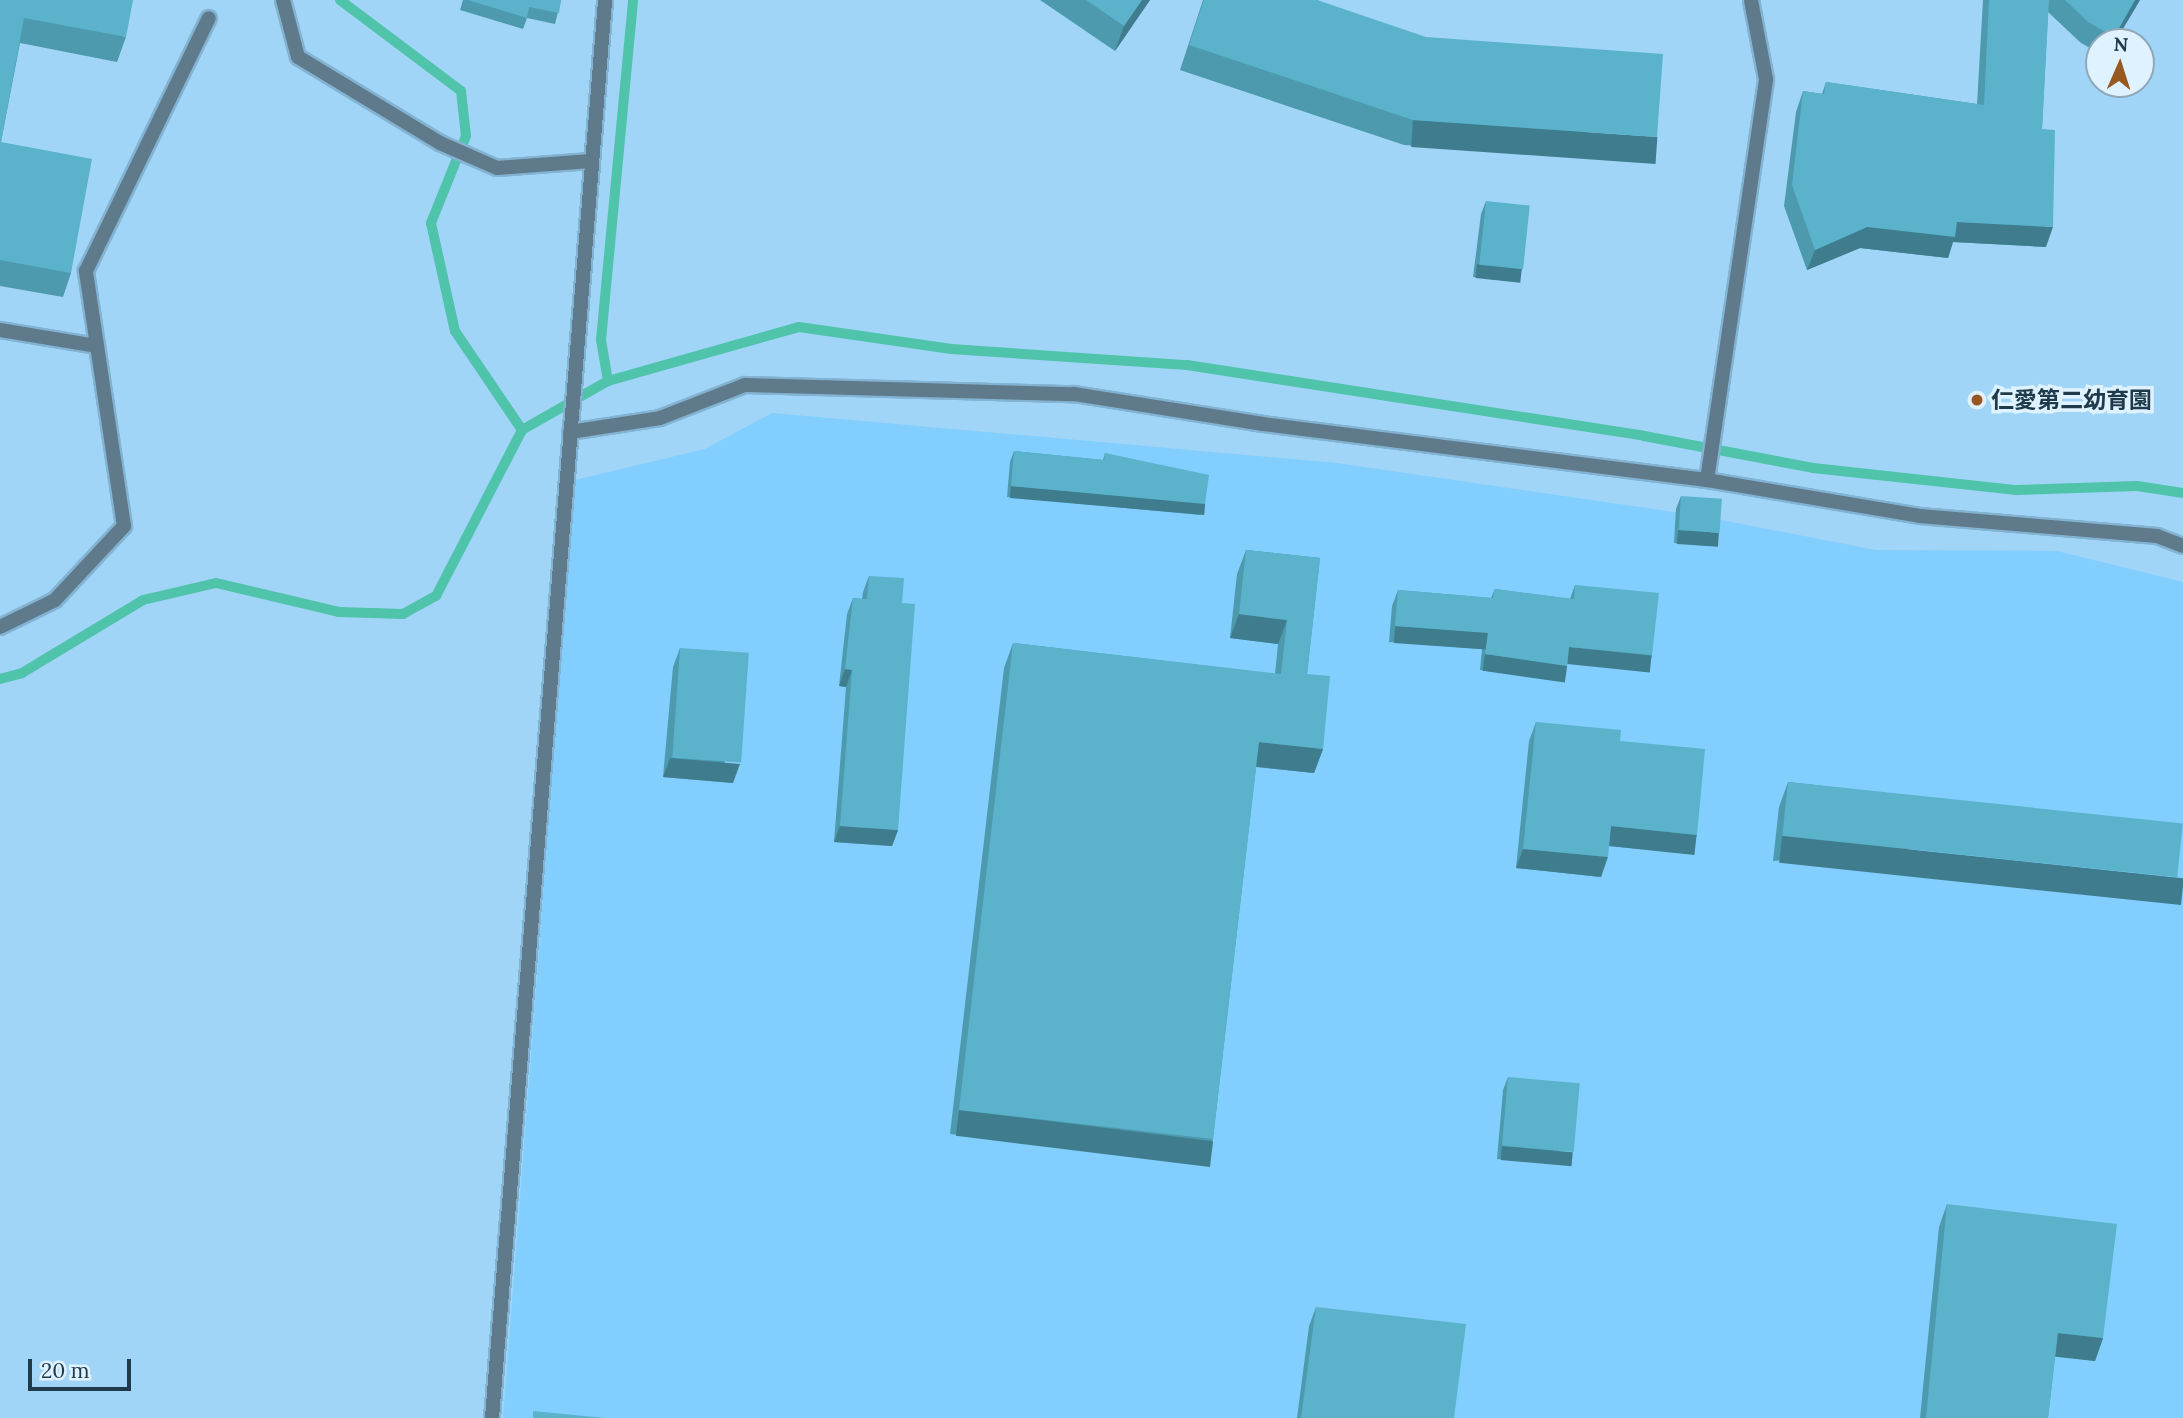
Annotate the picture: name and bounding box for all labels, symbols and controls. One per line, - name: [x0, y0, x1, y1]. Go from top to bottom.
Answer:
- north arrow: [2085, 28, 2155, 98]
- text: N: [2113, 32, 2129, 56]
- place label: 仁愛第二幼育園: [1991, 386, 2152, 414]
- marker: 仁愛第二幼育園: [1969, 392, 1985, 408]
- scale bar: [32, 1344, 135, 1388]
- text: 20 m: [41, 1357, 90, 1384]

